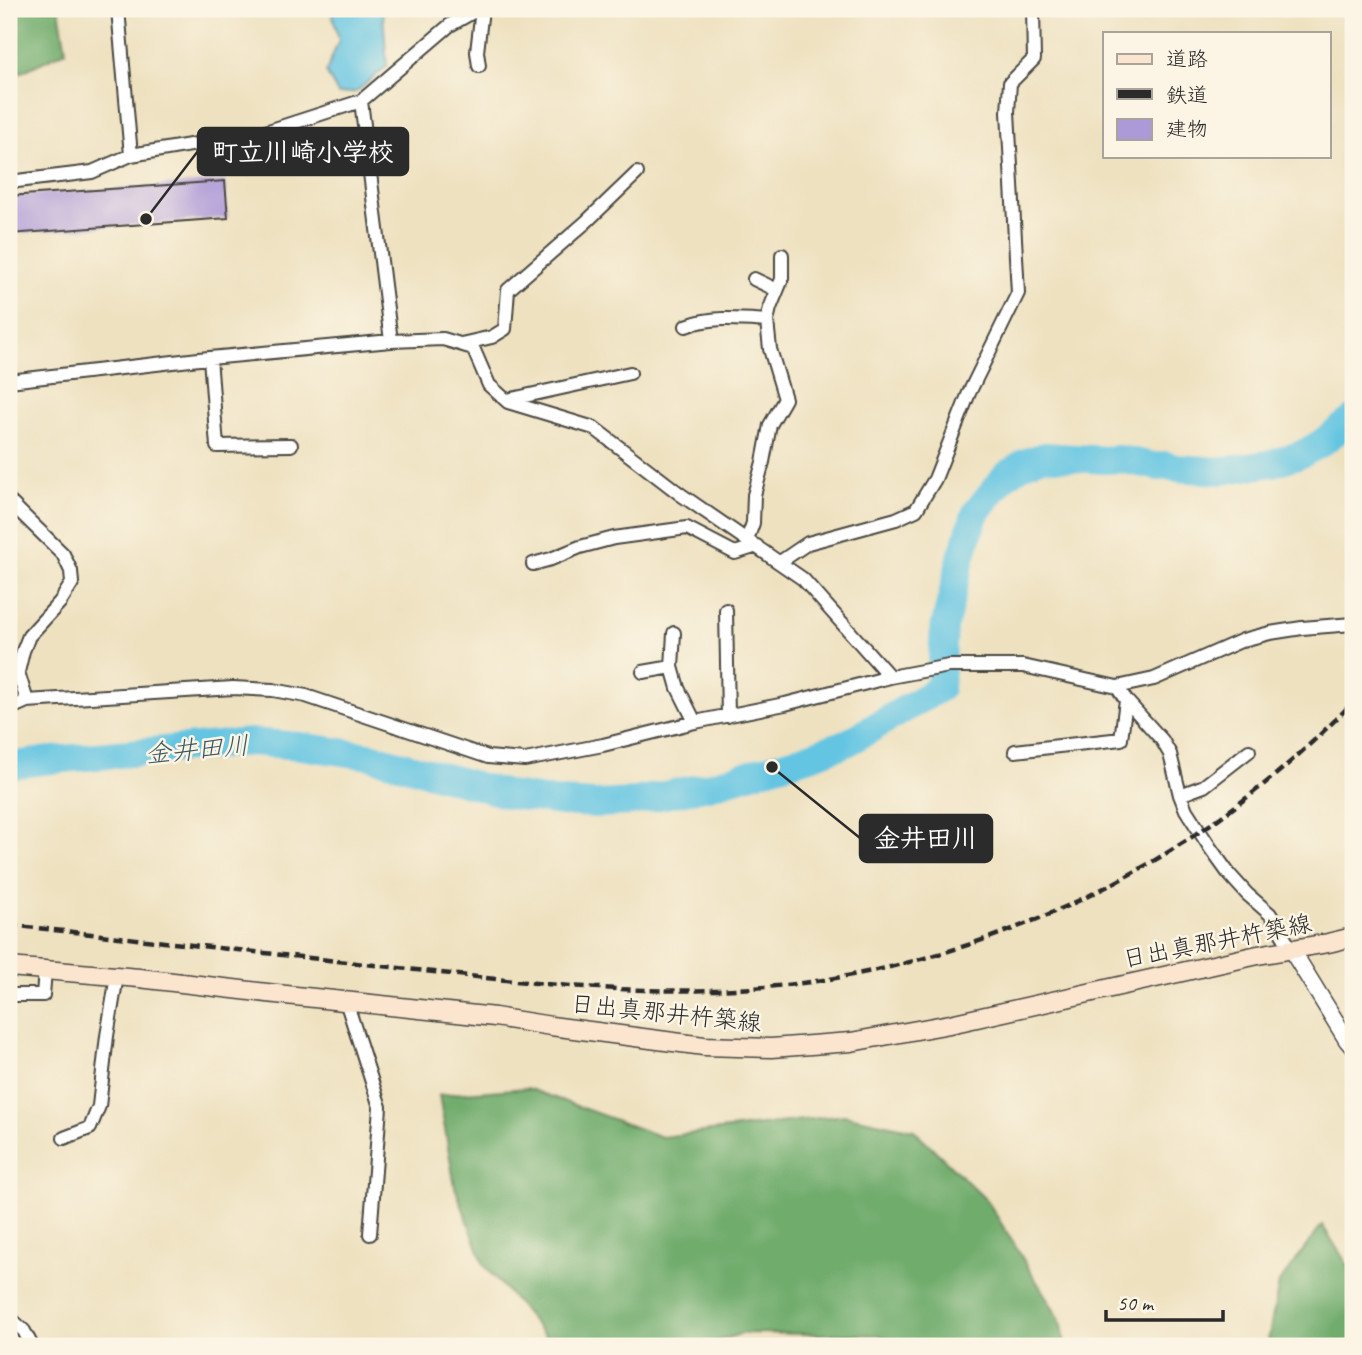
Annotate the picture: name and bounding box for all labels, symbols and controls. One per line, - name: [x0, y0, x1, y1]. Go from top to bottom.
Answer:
- legend: [1103, 32, 1330, 158]
- text: 道路: [1166, 46, 1208, 72]
- text: 鉄道: [1166, 82, 1208, 108]
- text: 建物: [1166, 116, 1208, 142]
- callout: 町立川崎小学校: [198, 128, 408, 175]
- text: 町立川崎小学校: [212, 136, 394, 169]
- water label: 金井田川: [144, 729, 250, 770]
- callout: 金井田川: [860, 815, 992, 862]
- text: 金井田川: [874, 822, 978, 855]
- street label: 日出真那井杵築線: [1120, 908, 1314, 974]
- street label: 日出真那井杵築線: [569, 988, 763, 1038]
- scale bar: [1106, 1278, 1224, 1322]
- text: 50 m: [1117, 1290, 1155, 1316]

